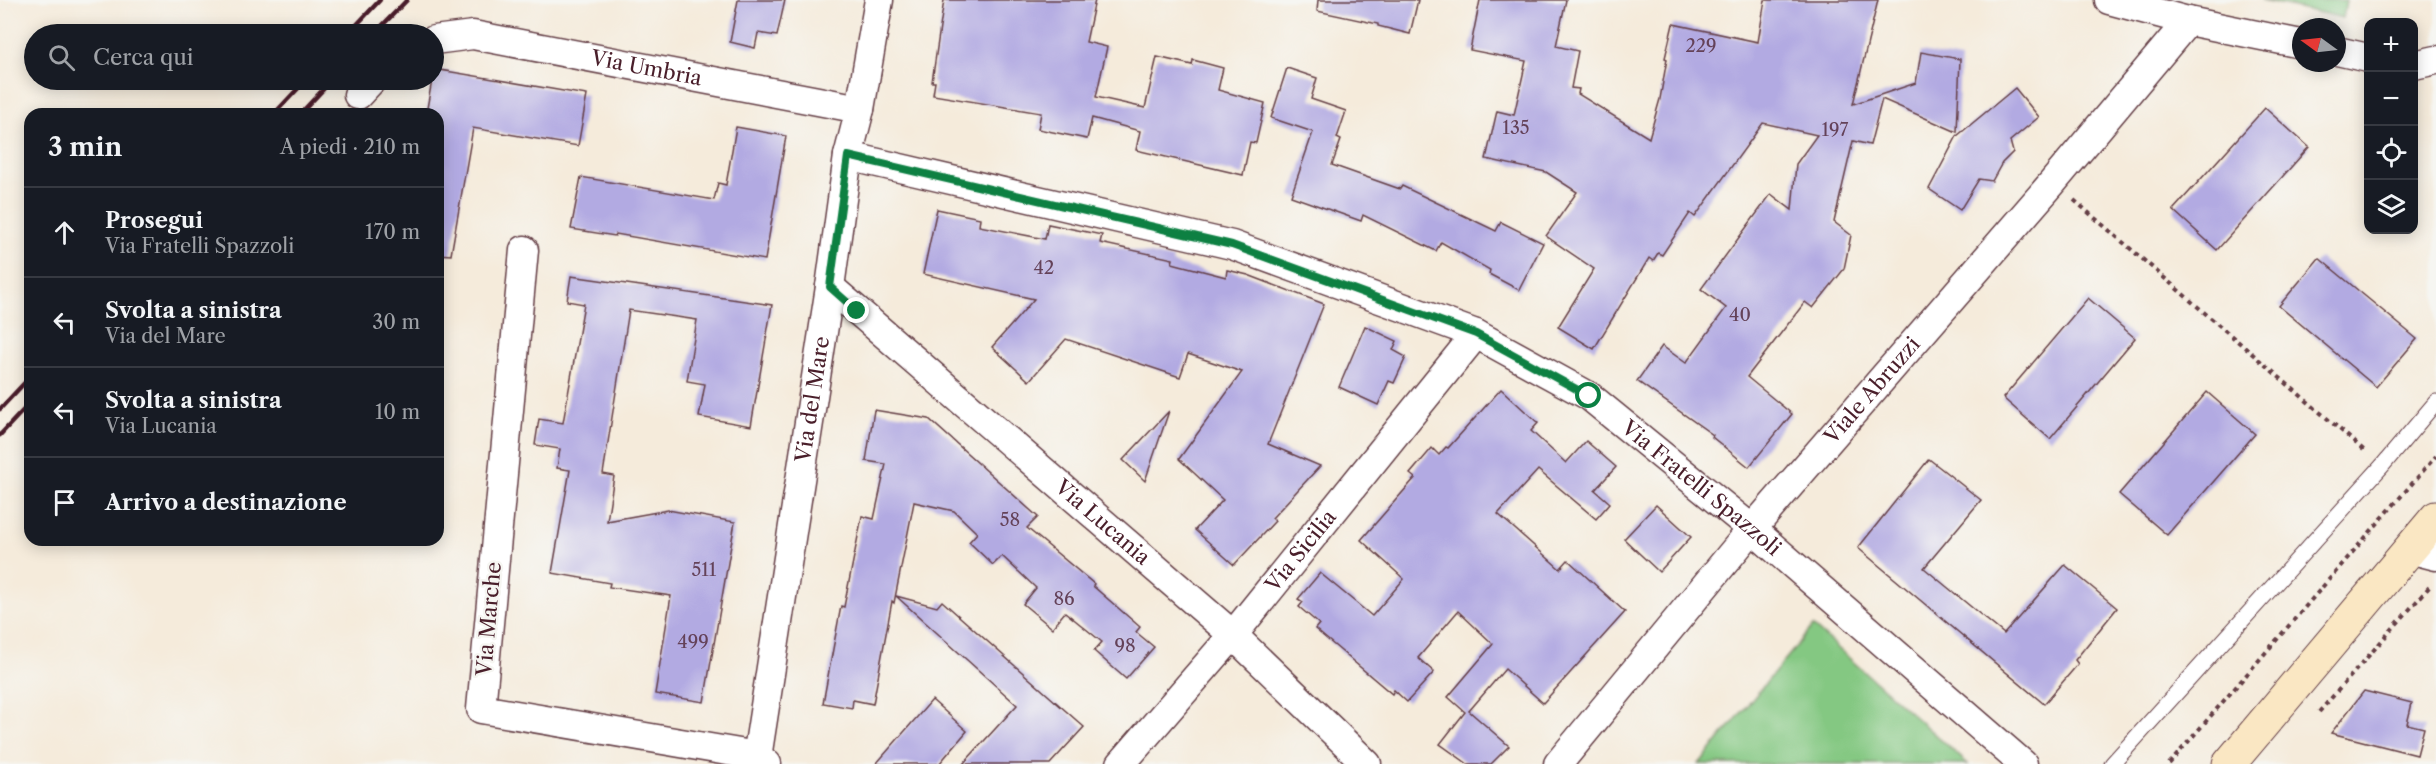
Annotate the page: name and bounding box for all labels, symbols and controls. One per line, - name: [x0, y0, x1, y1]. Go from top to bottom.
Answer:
- north arrow: [2292, 18, 2346, 72]
- map controls: [2364, 18, 2418, 234]
- button: +: [2364, 18, 2418, 72]
- search box: [24, 24, 444, 90]
- house number: 229: [1685, 35, 1717, 57]
- icon: search: [45, 41, 78, 74]
- text: Cerca qui: [93, 44, 194, 71]
- street label: Via Umbria: [588, 45, 705, 91]
- button: −: [2364, 72, 2418, 126]
- house number: 135: [1502, 117, 1530, 139]
- house number: 197: [1822, 119, 1849, 141]
- button: locate: [2364, 126, 2418, 180]
- text: 3 min: [48, 131, 122, 163]
- text: A piedi · 210 m: [280, 135, 420, 159]
- button: layers: [2364, 180, 2418, 234]
- text: Prosegui: [105, 207, 203, 234]
- icon: ahead: [48, 216, 81, 249]
- text: 170 m: [365, 220, 420, 244]
- text: Via Fratelli Spazzoli: [105, 234, 294, 258]
- house number: 42: [1034, 257, 1054, 279]
- text: Svolta a sinistra: [105, 297, 282, 324]
- route end: [843, 297, 869, 323]
- house number: 40: [1729, 304, 1751, 326]
- icon: left: [48, 306, 81, 339]
- text: 30 m: [372, 310, 420, 334]
- text: Via del Mare: [105, 324, 226, 348]
- street label: Viale Abruzzi: [1818, 332, 1925, 450]
- street label: Via del Mare: [790, 335, 834, 465]
- route start: [1575, 382, 1601, 408]
- text: Svolta a sinistra: [105, 387, 282, 414]
- icon: left: [48, 396, 81, 429]
- text: 10 m: [375, 400, 420, 424]
- text: Via Lucania: [105, 414, 217, 438]
- street label: Via Fratelli Spazzoli: [1616, 414, 1786, 561]
- street label: Via Lucania: [1049, 473, 1156, 570]
- icon: arrive: [48, 486, 81, 519]
- text: Arrivo a destinazione: [105, 489, 347, 516]
- street label: Via Sicilia: [1259, 504, 1342, 597]
- house number: 58: [1000, 509, 1020, 531]
- house number: 511: [692, 559, 717, 581]
- street label: Via Marche: [471, 561, 506, 678]
- house number: 86: [1053, 588, 1075, 610]
- house number: 499: [677, 631, 709, 653]
- house number: 98: [1114, 635, 1136, 657]

